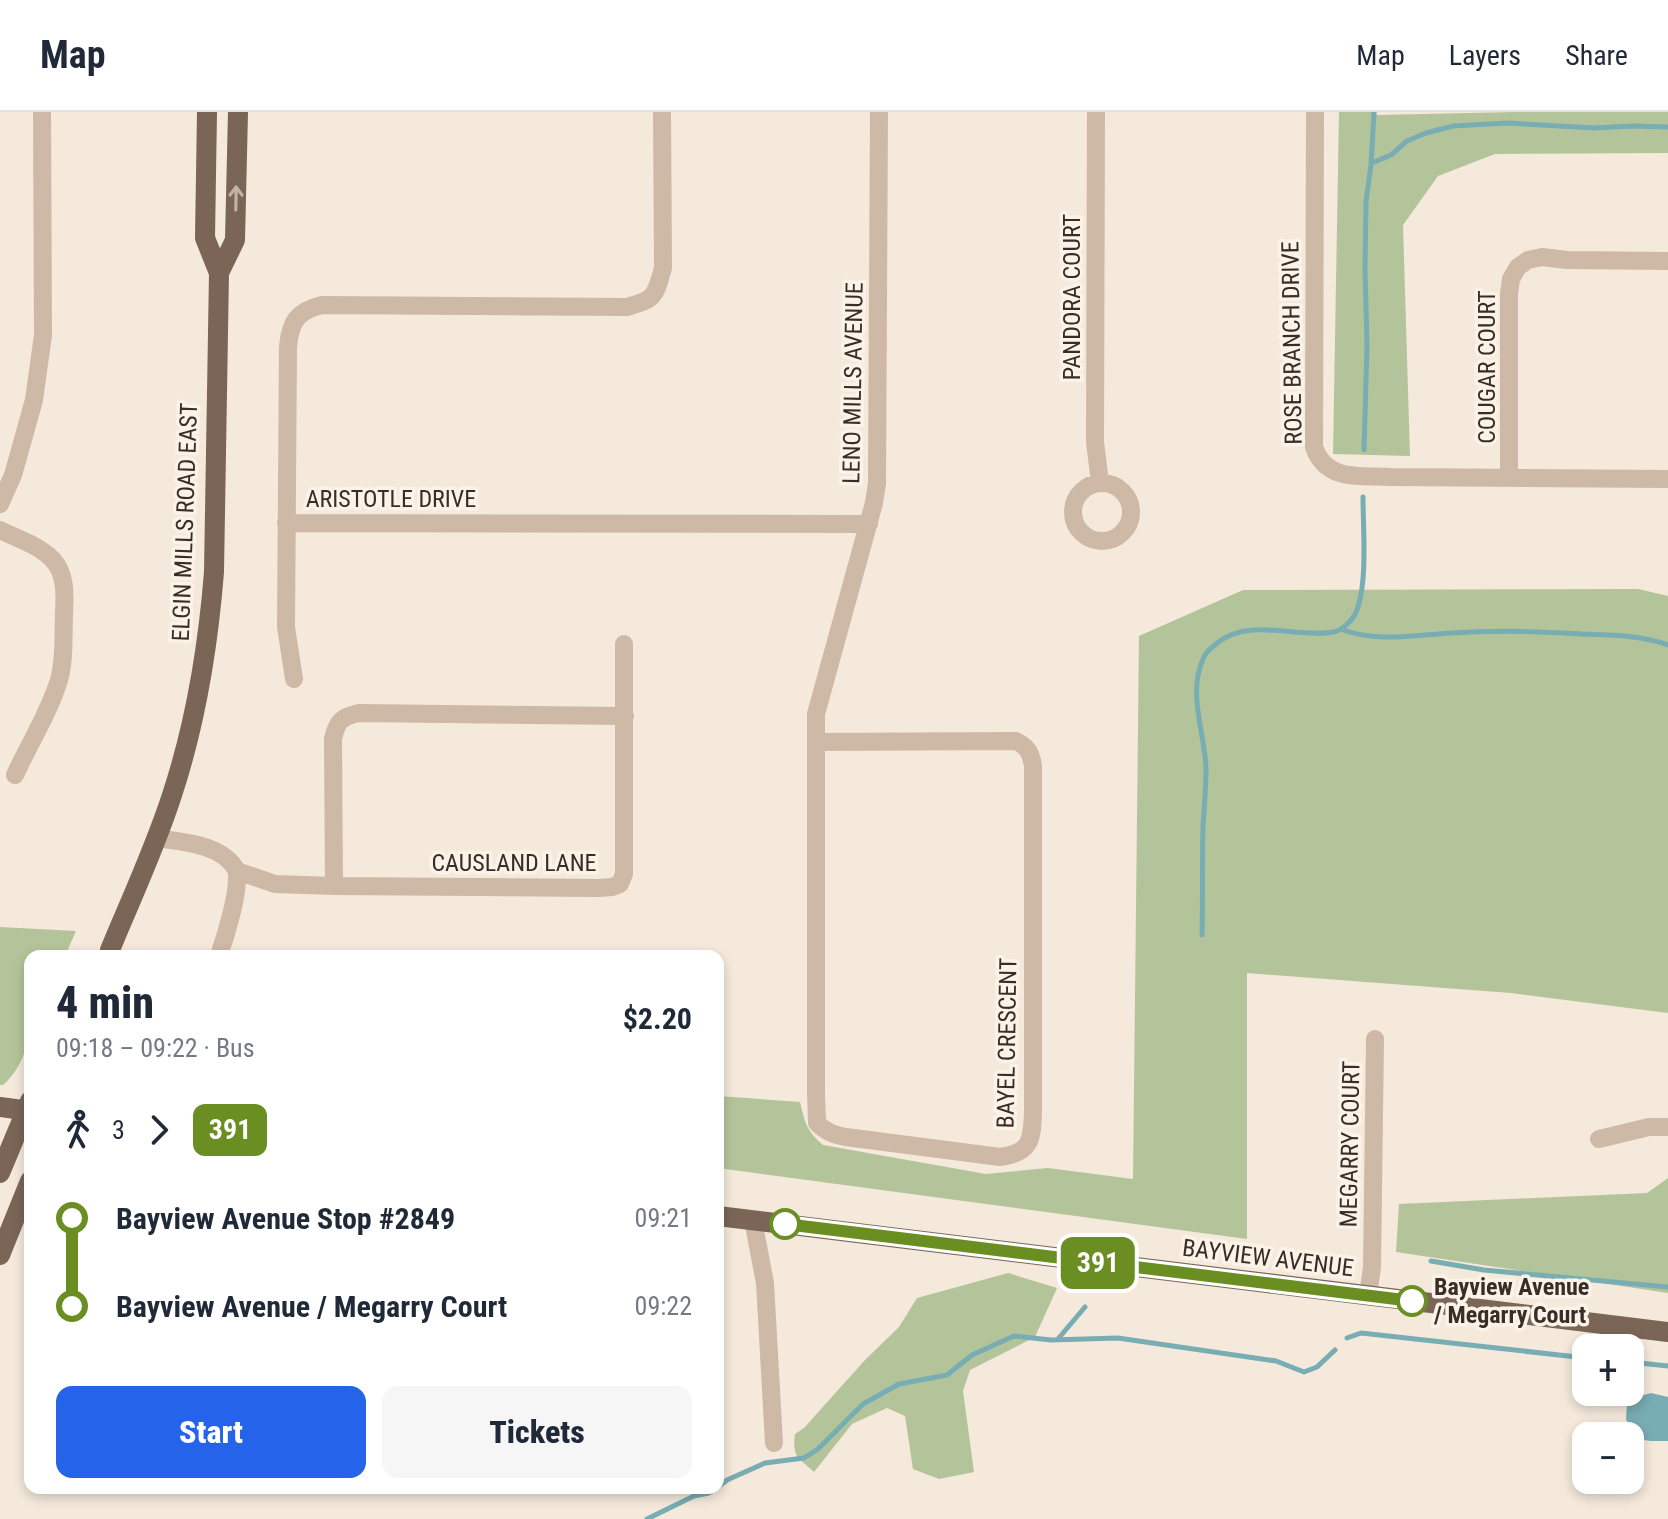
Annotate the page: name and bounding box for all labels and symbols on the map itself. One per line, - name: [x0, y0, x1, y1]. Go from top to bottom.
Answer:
- one-way arrow: [228, 185, 244, 212]
- street label: PANDORA COURT: [1058, 214, 1086, 380]
- street label: ROSE BRANCH DRIVE: [1276, 241, 1308, 445]
- street label: LENO MILLS AVENUE: [837, 282, 869, 484]
- street label: COUGAR COURT: [1473, 290, 1501, 444]
- street label: ELGIN MILLS ROAD EAST: [167, 402, 203, 642]
- street label: ARISTOTLE DRIVE: [306, 485, 476, 513]
- street label: CAUSLAND LANE: [432, 849, 597, 877]
- street label: BAYEL CRESCENT: [992, 957, 1022, 1129]
- street label: MEGARRY COURT: [1335, 1060, 1365, 1228]
- unlabelled marker: [770, 1209, 800, 1239]
- street label: BAYVIEW AVENUE: [1181, 1234, 1355, 1282]
- line badge: 391: [1052, 1237, 1144, 1289]
- place label: Bayview Avenue / Megarry Court: [1433, 1273, 1589, 1329]
- marker: Bayview Avenue / Megarry Court: [1397, 1286, 1427, 1316]

